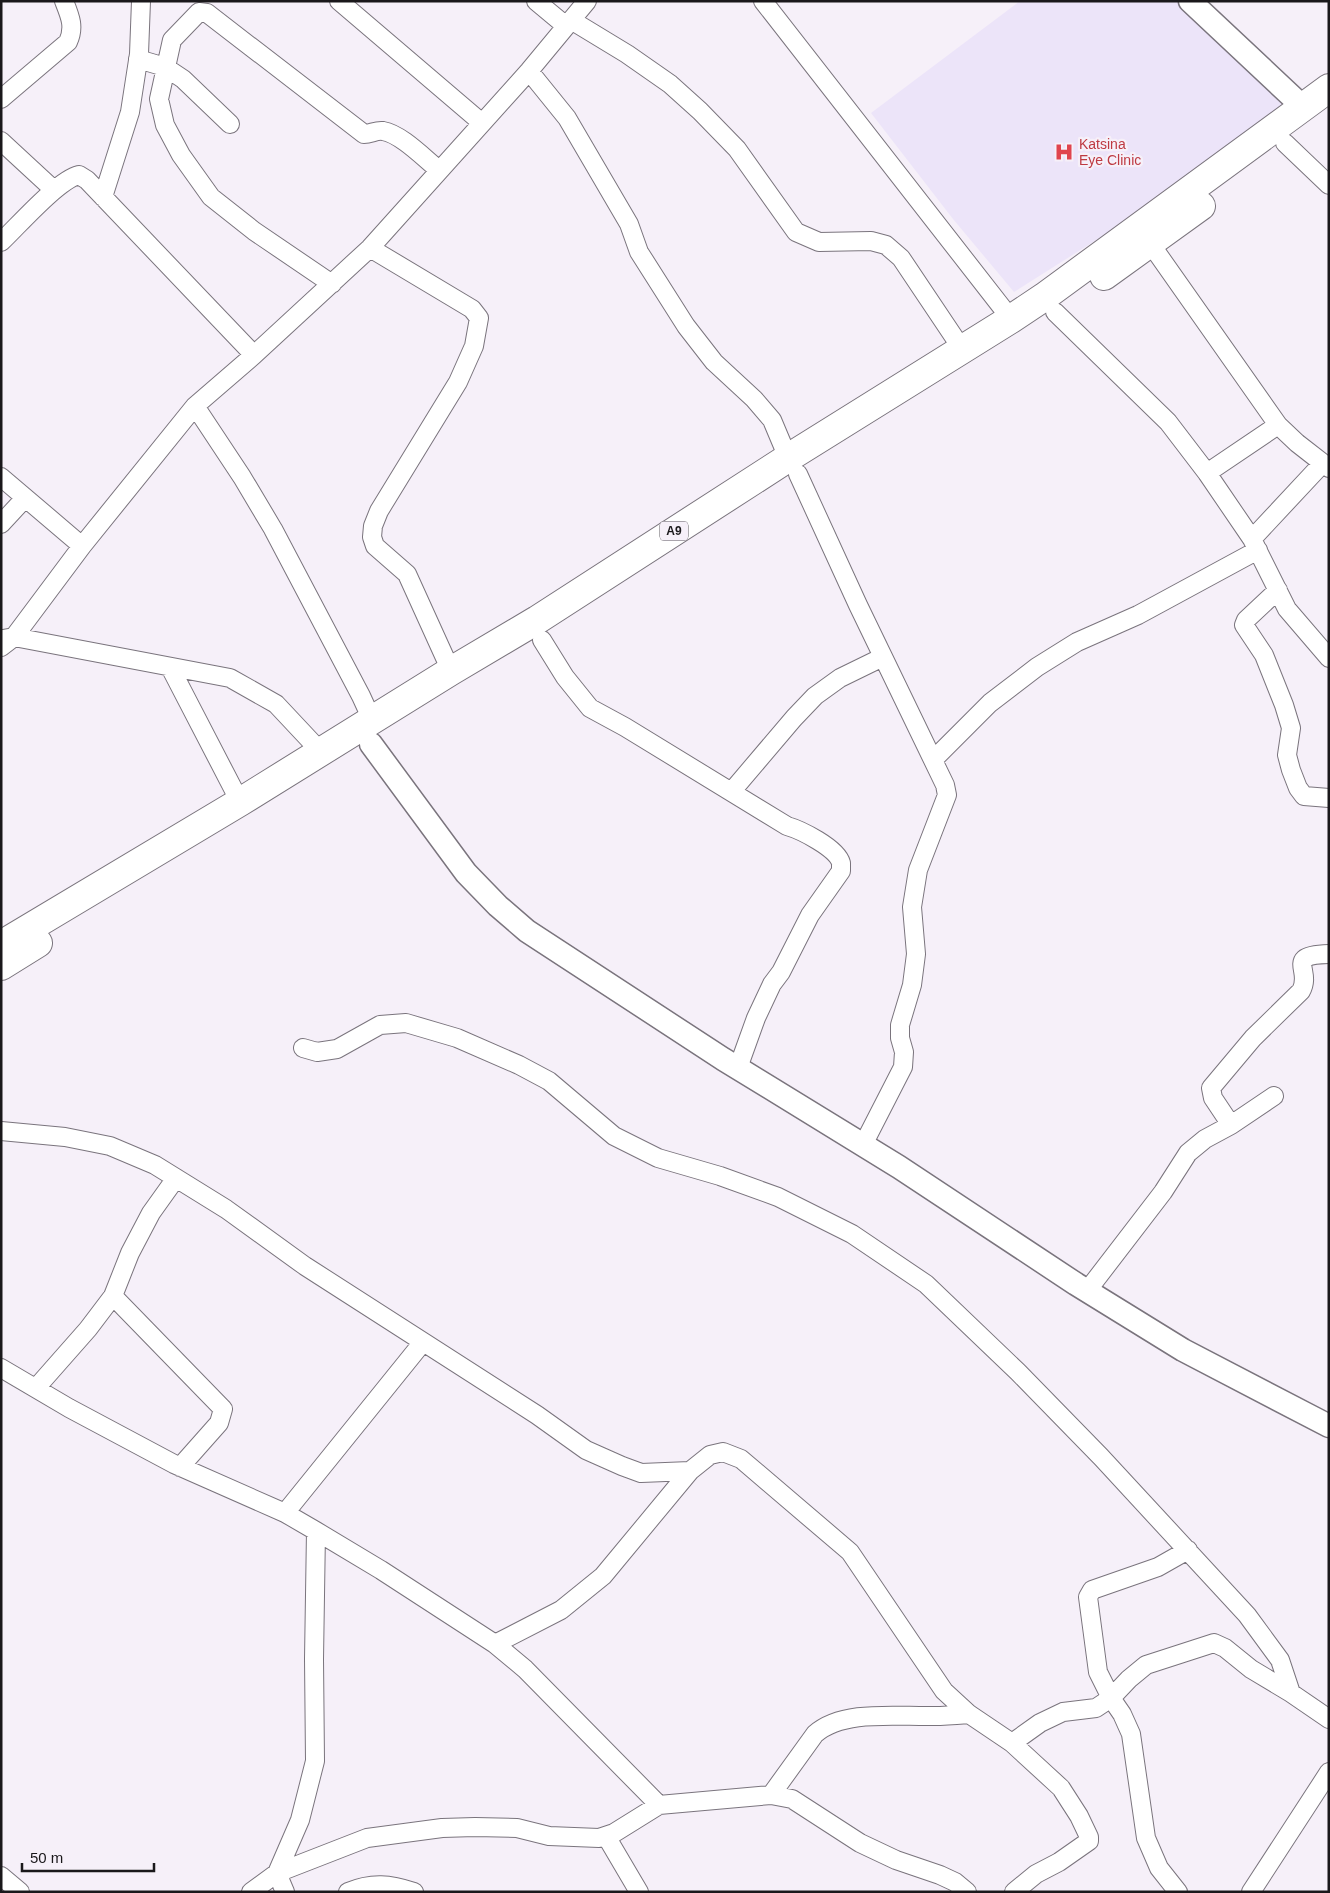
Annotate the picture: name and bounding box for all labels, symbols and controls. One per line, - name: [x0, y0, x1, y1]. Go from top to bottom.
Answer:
- place label: Katsina Eye Clinic: [1079, 136, 1141, 168]
- hospital icon: Katsina Eye Clinic: [1053, 141, 1075, 163]
- road number: A9: [660, 522, 688, 540]
- scale bar: [22, 1840, 155, 1872]
- text: 50 m: [30, 1849, 63, 1866]

